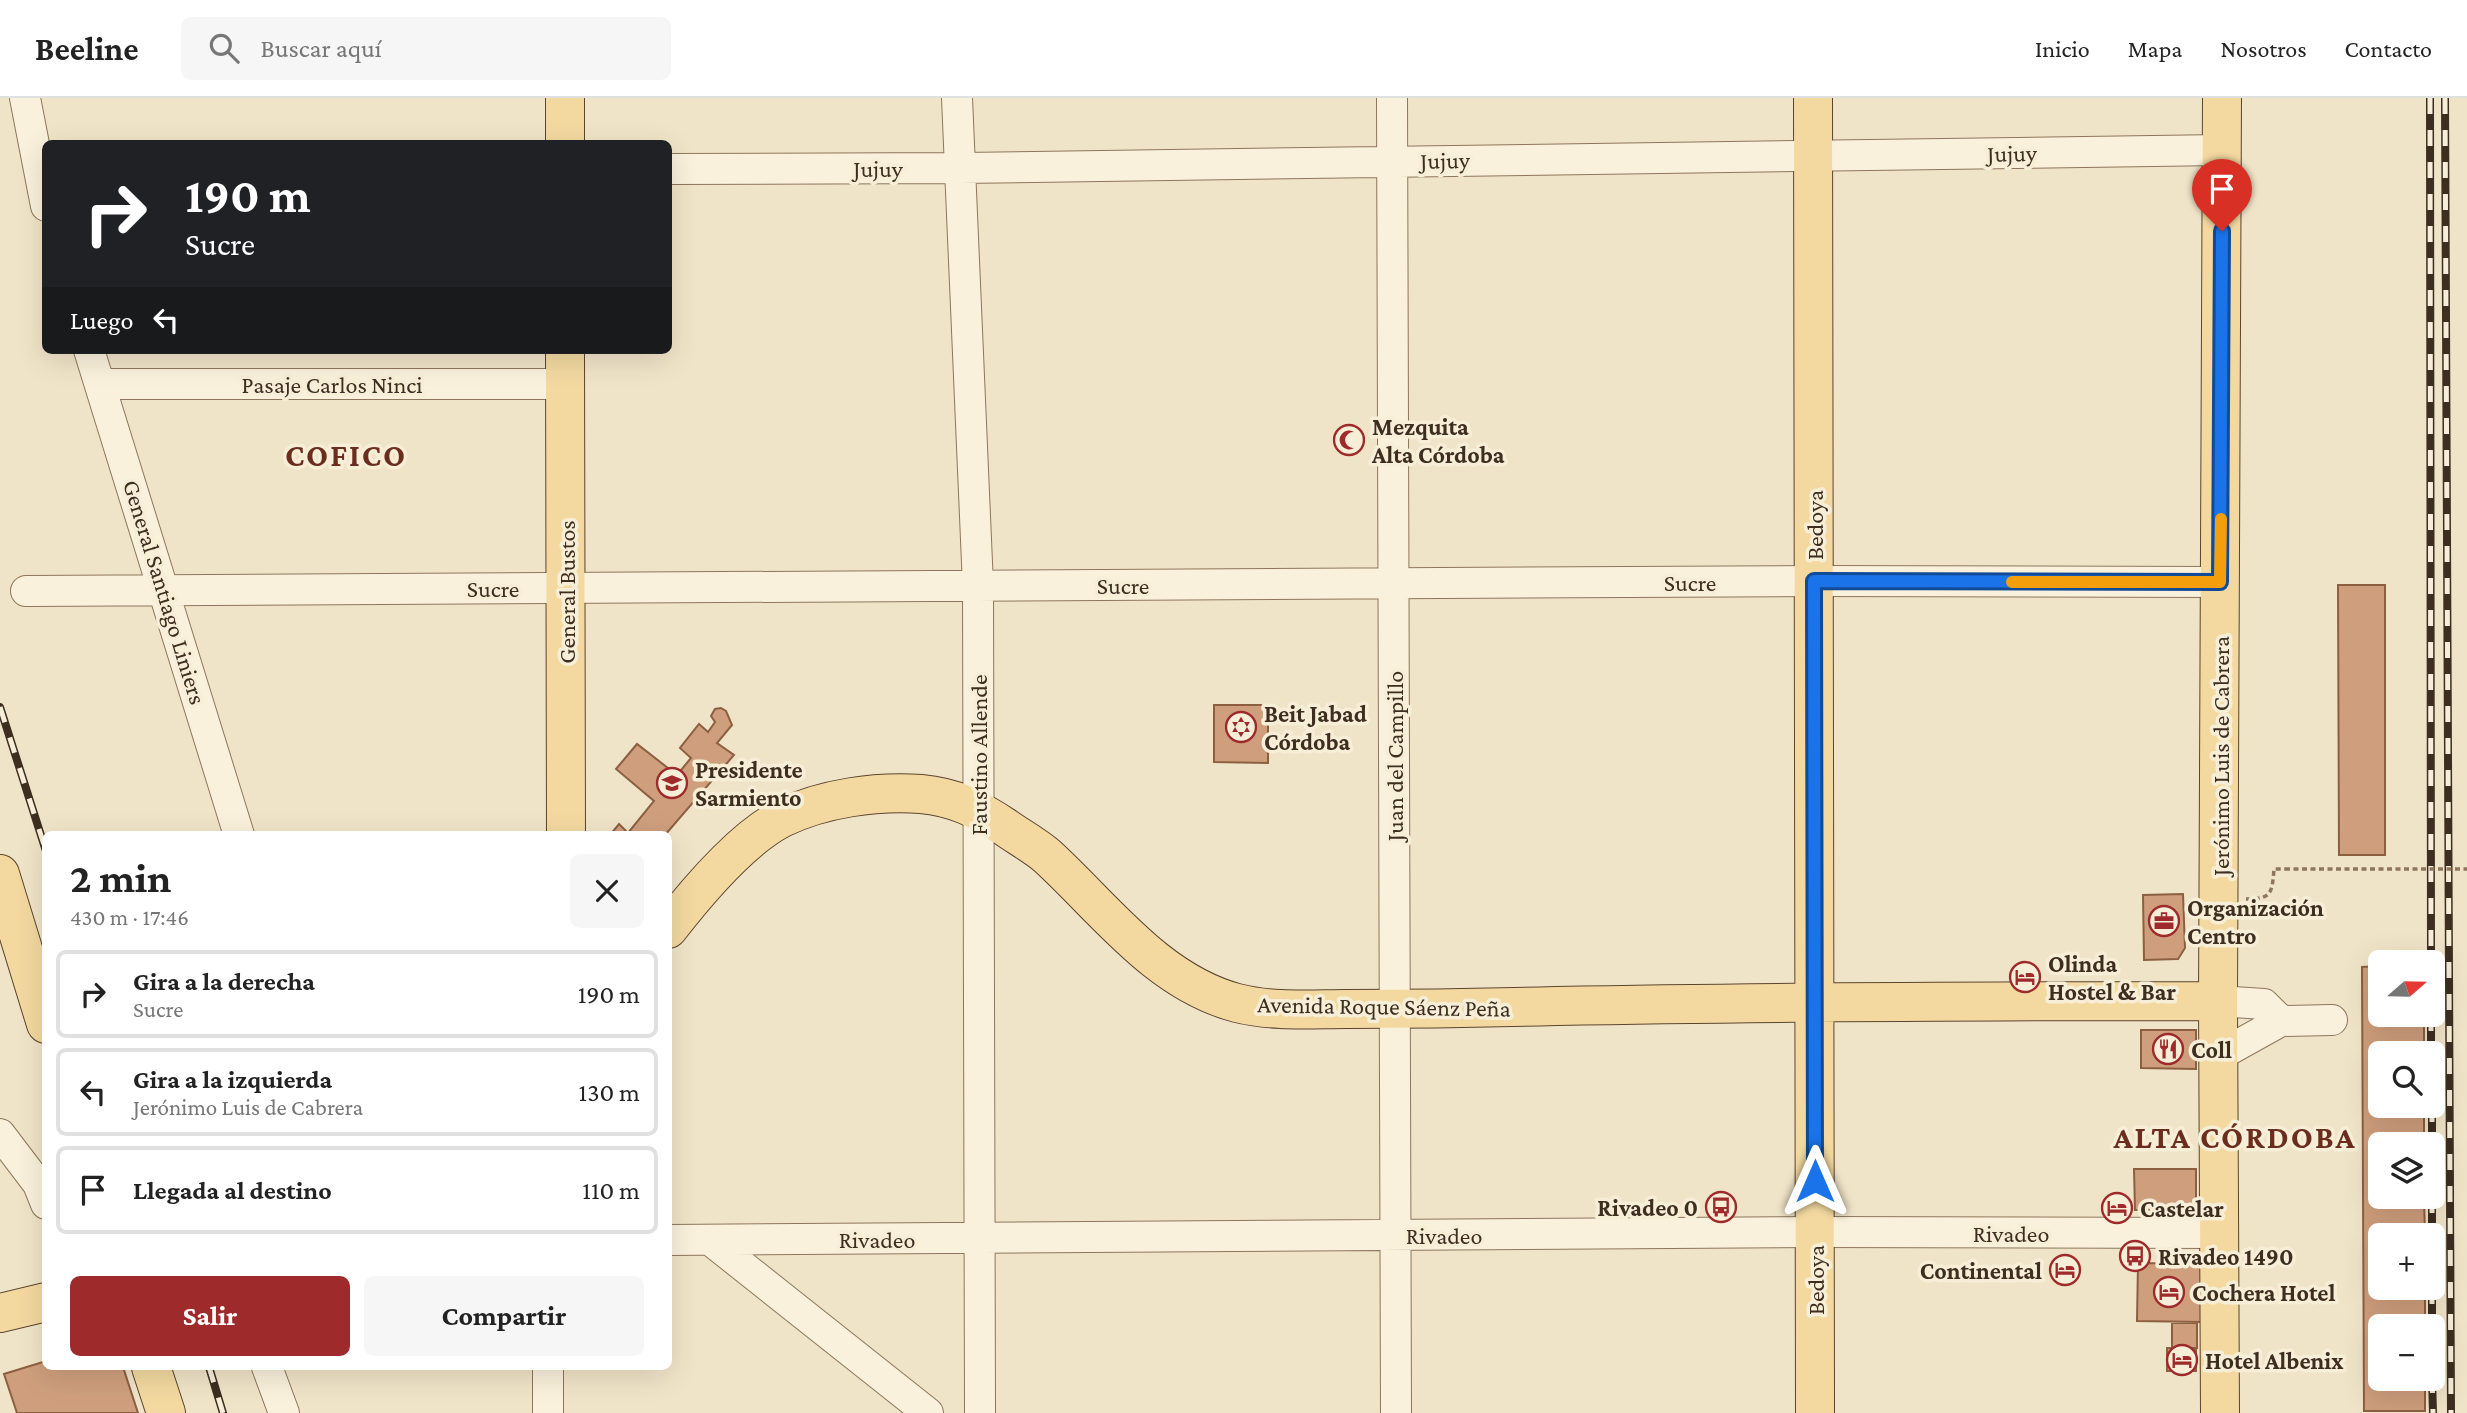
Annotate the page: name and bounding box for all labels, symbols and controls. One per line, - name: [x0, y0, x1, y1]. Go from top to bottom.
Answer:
- search box: [181, 17, 671, 80]
- icon: search: [205, 29, 243, 67]
- text: Beeline: [35, 30, 139, 67]
- text: Buscar aquí: [261, 34, 382, 63]
- text: Inicio: [2035, 35, 2090, 62]
- text: Mapa: [2128, 35, 2182, 62]
- text: Nosotros: [2220, 35, 2307, 62]
- text: Contacto: [2345, 35, 2432, 62]
- street label: Jujuy: [1985, 139, 2038, 167]
- street label: Jujuy: [1418, 146, 1471, 174]
- street label: Jujuy: [851, 155, 904, 182]
- pin: [2192, 159, 2252, 231]
- icon: right: [70, 168, 161, 259]
- text: 190 m: [185, 168, 311, 223]
- icon: arrive: [2203, 170, 2241, 208]
- text: Sucre: [185, 226, 255, 262]
- icon: left: [147, 301, 185, 339]
- text: Luego: [70, 306, 133, 335]
- street label: Pasaje Carlos Ninci: [241, 371, 423, 398]
- place label: Mezquita Alta Córdoba: [1371, 413, 1505, 468]
- mosque icon: Mezquita Alta Córdoba: [1332, 423, 1366, 457]
- district label: COFICO: [285, 437, 407, 473]
- street label: General Santiago Liniers: [118, 476, 212, 708]
- street label: Bedoya: [1801, 490, 1828, 560]
- street label: General Bustos: [553, 520, 580, 664]
- street label: Sucre: [1664, 569, 1716, 596]
- street label: Sucre: [1097, 572, 1149, 599]
- street label: Sucre: [467, 575, 519, 602]
- street label: Jerónimo Luis de Cabrera: [2207, 636, 2234, 878]
- street label: Juan del Campillo: [1381, 671, 1408, 843]
- street label: Faustino Allende: [965, 675, 992, 835]
- place label: Beit Jabad Córdoba: [1264, 700, 1367, 755]
- synagogue icon: Beit Jabad Córdoba: [1224, 710, 1258, 744]
- place label: Presidente Sarmiento: [695, 756, 803, 811]
- school or university icon: Presidente Sarmiento: [655, 766, 689, 800]
- text: 2 min: [70, 854, 171, 901]
- button: close: [570, 854, 644, 928]
- place label: Organización Centro: [2187, 894, 2324, 949]
- text: 430 m · 17:46: [70, 904, 189, 930]
- office icon: Organización Centro: [2147, 904, 2181, 938]
- place label: Olinda Hostel & Bar: [2048, 950, 2176, 1005]
- north arrow: [2368, 950, 2445, 1027]
- map controls: [2368, 950, 2445, 1391]
- hotel icon: Olinda Hostel & Bar: [2008, 960, 2042, 994]
- text: Gira a la derecha: [133, 967, 315, 996]
- icon: right: [74, 975, 112, 1013]
- text: 190 m: [578, 980, 640, 1009]
- street label: Avenida Roque Sáenz Peña: [1257, 990, 1511, 1022]
- text: Sucre: [133, 996, 183, 1022]
- restaurant icon: Coll: [2151, 1032, 2185, 1066]
- place label: Coll: [2191, 1036, 2232, 1063]
- button: search: [2368, 1041, 2445, 1118]
- text: Gira a la izquierda: [133, 1065, 332, 1094]
- icon: left: [74, 1073, 112, 1111]
- text: 130 m: [579, 1078, 640, 1107]
- text: Jerónimo Luis de Cabrera: [133, 1094, 363, 1120]
- district label: ALTA CÓRDOBA: [2112, 1119, 2357, 1155]
- button: layers: [2368, 1132, 2445, 1209]
- position arrow: [1778, 1144, 1852, 1218]
- icon: arrive: [74, 1171, 112, 1209]
- text: Llegada al destino: [133, 1176, 332, 1205]
- text: 110 m: [582, 1176, 640, 1205]
- bus stop icon: Rivadeo 0: [1704, 1190, 1738, 1224]
- hotel icon: Castelar: [2100, 1191, 2134, 1225]
- place label: Rivadeo 0: [1597, 1194, 1698, 1221]
- place label: Castelar: [2140, 1195, 2224, 1222]
- street label: Rivadeo: [1973, 1220, 2049, 1247]
- street label: Rivadeo: [1406, 1222, 1482, 1249]
- button: +: [2368, 1223, 2445, 1300]
- street label: Rivadeo: [839, 1226, 915, 1253]
- bus stop icon: Rivadeo 1490: [2118, 1239, 2152, 1273]
- place label: Rivadeo 1490: [2158, 1243, 2294, 1270]
- street label: Bedoya: [1802, 1245, 1829, 1315]
- hotel icon: Continental: [2048, 1253, 2082, 1287]
- place label: Continental: [1920, 1257, 2042, 1284]
- hotel icon: Cochera Hotel: [2152, 1275, 2186, 1309]
- button: Salir: [70, 1276, 350, 1356]
- button: Compartir: [364, 1276, 644, 1356]
- place label: Cochera Hotel: [2192, 1279, 2335, 1306]
- button: −: [2368, 1314, 2445, 1391]
- hotel icon: Hotel Albenix: [2165, 1343, 2199, 1377]
- place label: Hotel Albenix: [2205, 1347, 2344, 1374]

